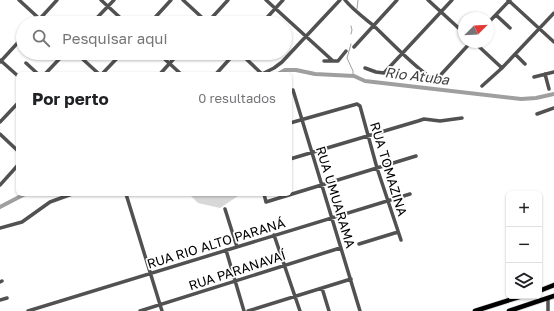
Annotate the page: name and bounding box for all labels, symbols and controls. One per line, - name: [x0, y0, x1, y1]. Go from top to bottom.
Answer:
- north arrow: [458, 12, 494, 48]
- search box: [16, 16, 292, 60]
- icon: search: [30, 27, 52, 49]
- text: Pesquisar aqui: [62, 29, 167, 47]
- water label: Rio Atuba: [384, 63, 451, 88]
- text: Por perto: [32, 88, 109, 109]
- text: 0 resultados: [198, 90, 276, 106]
- street label: RUA TOMAZINA: [367, 120, 411, 218]
- street label: RUA UMUARAMA: [313, 144, 359, 250]
- map controls: [506, 191, 542, 299]
- button: +: [506, 191, 542, 227]
- street label: RUA RIO ALTO PARANÁ: [145, 214, 287, 272]
- button: −: [506, 227, 542, 263]
- street label: RUA PARANAVAÍ: [186, 246, 288, 293]
- button: layers: [506, 263, 542, 299]

